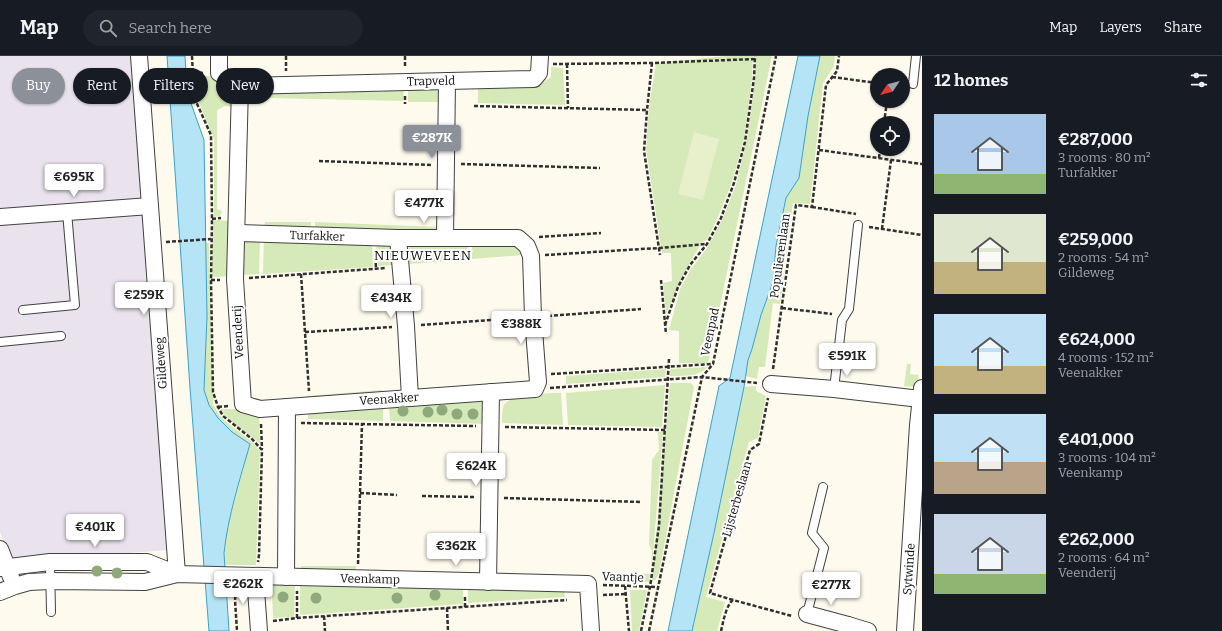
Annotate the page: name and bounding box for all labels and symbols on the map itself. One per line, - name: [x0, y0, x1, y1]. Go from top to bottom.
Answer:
- north arrow: [870, 68, 910, 108]
- street label: Trapveld: [407, 74, 455, 88]
- pin: €287K: [404, 125, 460, 159]
- pin: €695K: [46, 164, 102, 198]
- pin: €477K: [396, 190, 452, 224]
- street label: Populierenlaan: [767, 212, 793, 299]
- street label: Turfakker: [289, 228, 345, 244]
- district label: NIEUWEVEEN: [374, 248, 472, 263]
- pin: €259K: [116, 282, 172, 316]
- pin: €434K: [363, 285, 419, 319]
- street label: Veenderij: [230, 305, 246, 359]
- street label: Veenpad: [698, 307, 722, 357]
- pin: €388K: [493, 311, 549, 345]
- street label: Gildeweg: [152, 336, 170, 389]
- pin: €591K: [819, 343, 875, 377]
- street label: Veenakker: [359, 390, 420, 408]
- pin: €624K: [448, 453, 504, 487]
- street label: Lijsterbeslaan: [720, 459, 755, 538]
- pin: €401K: [67, 514, 123, 548]
- pin: €362K: [428, 533, 484, 567]
- street label: Sytwinde: [900, 543, 918, 595]
- street label: Vaantje: [602, 569, 644, 585]
- pin: €262K: [215, 571, 271, 605]
- street label: Veenkamp: [340, 571, 400, 587]
- pin: €277K: [803, 572, 859, 606]

